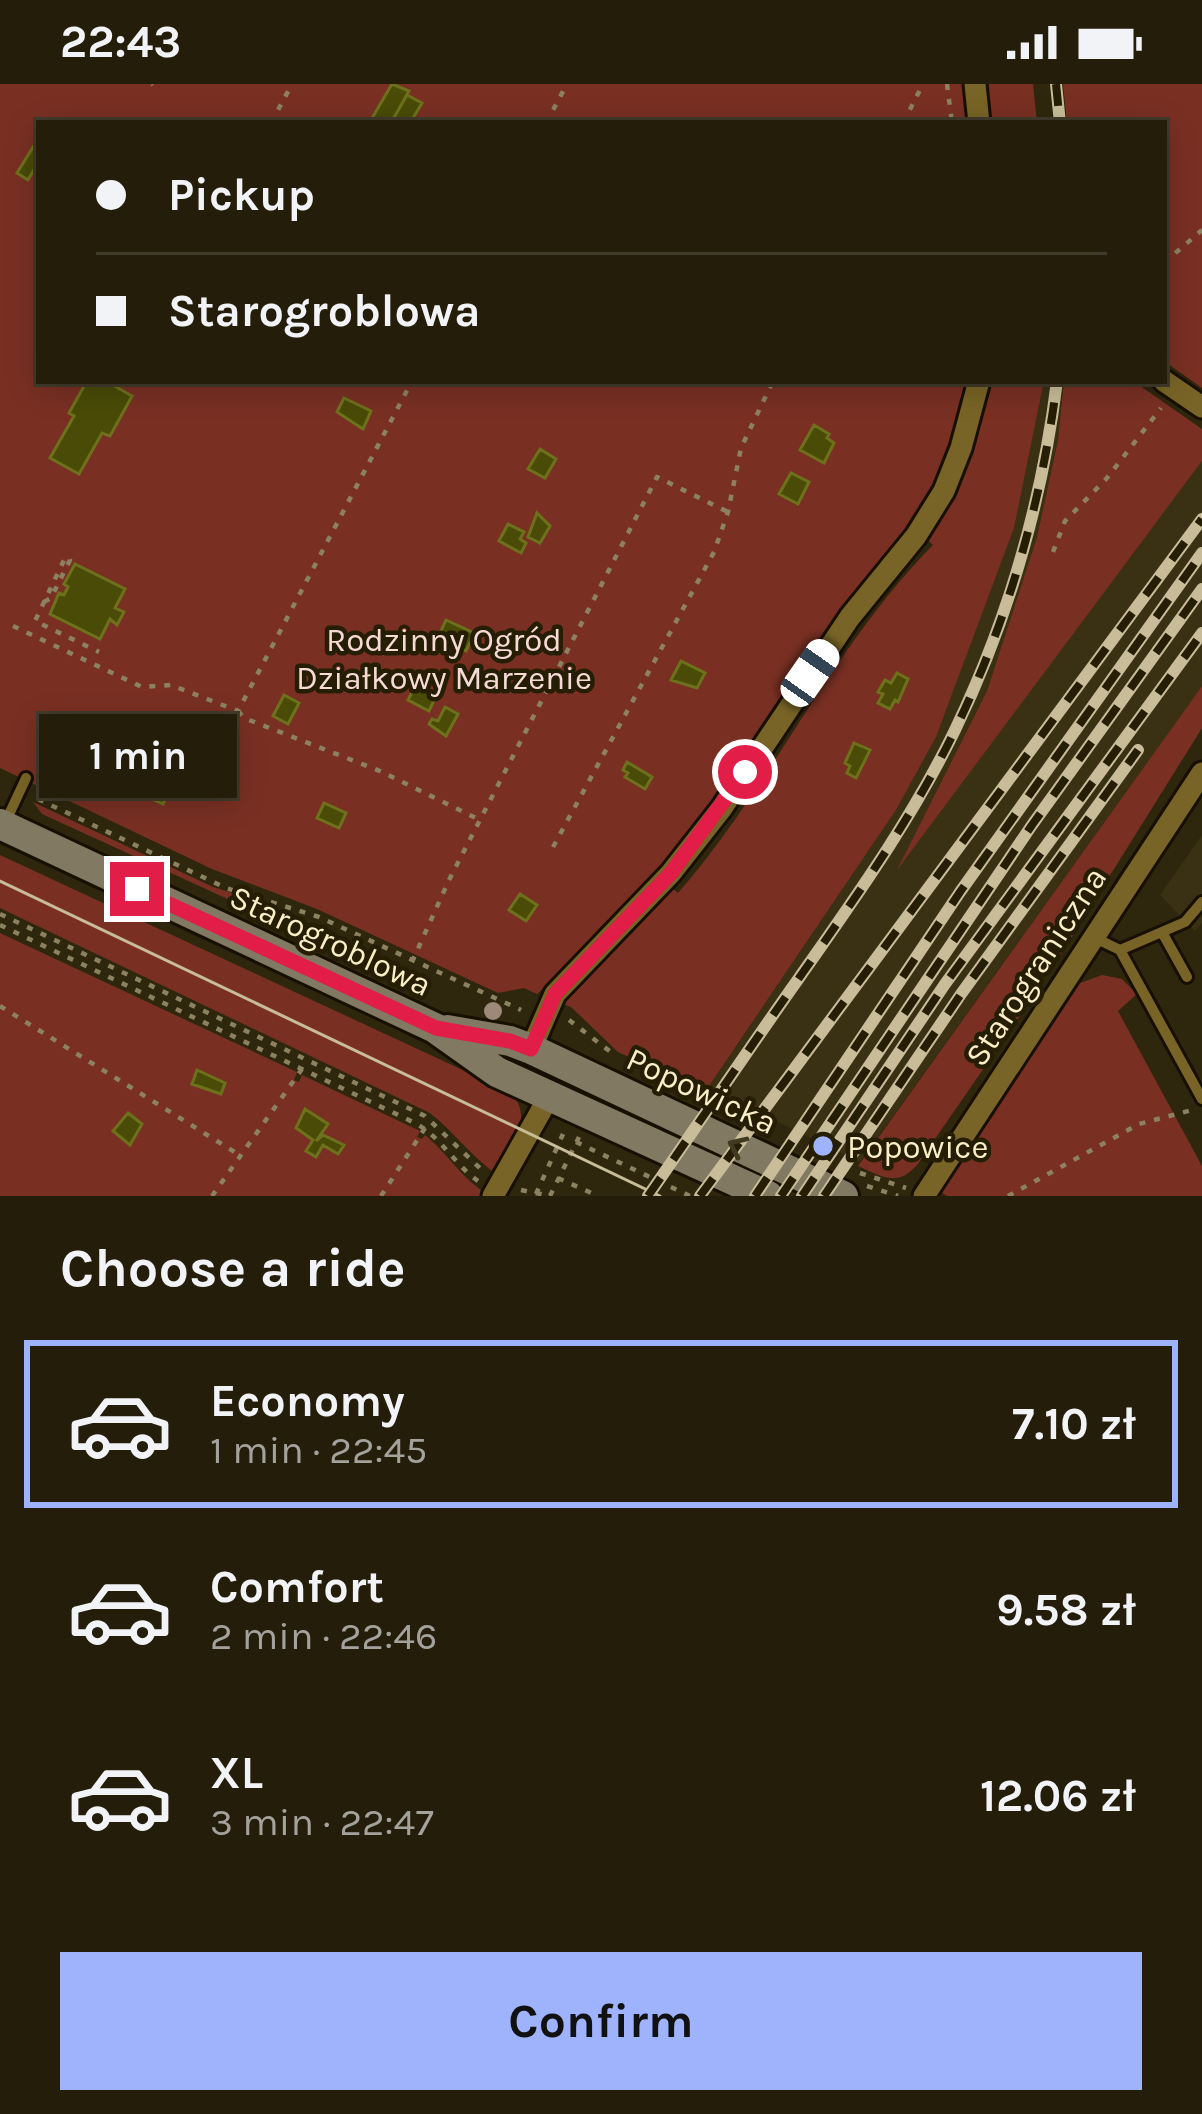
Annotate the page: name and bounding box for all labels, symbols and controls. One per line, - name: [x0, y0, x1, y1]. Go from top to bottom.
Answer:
- text: 22:43: [60, 16, 181, 68]
- text: Pickup: [168, 169, 315, 221]
- text: Starogroblowa: [168, 285, 480, 337]
- park label: Rodzinny Ogród Działkowy Marzenie: [296, 621, 592, 697]
- car: [775, 633, 845, 713]
- callout: 1 min: [38, 715, 236, 799]
- text: 1 min: [89, 733, 187, 779]
- route start: [718, 745, 772, 799]
- street label: Starograniczna: [957, 860, 1114, 1073]
- route end: [110, 862, 164, 916]
- street label: Starogroblowa: [224, 878, 437, 1004]
- street label: Popowicka: [621, 1040, 783, 1142]
- place label: Popowice: [847, 1128, 988, 1166]
- marker: Popowice: [810, 1133, 836, 1159]
- one-way arrow: [728, 1137, 749, 1160]
- text: Choose a ride: [60, 1236, 406, 1300]
- icon: car: [66, 1370, 174, 1478]
- text: Economy: [210, 1375, 405, 1427]
- text: 7.10 zł: [1012, 1398, 1136, 1450]
- text: 1 min · 22:45: [210, 1427, 427, 1473]
- icon: car: [66, 1556, 174, 1664]
- text: Comfort: [210, 1561, 384, 1613]
- text: 9.58 zł: [996, 1584, 1136, 1636]
- text: 2 min · 22:46: [210, 1613, 437, 1659]
- icon: car: [66, 1742, 174, 1850]
- text: XL: [210, 1747, 263, 1799]
- text: 12.06 zł: [980, 1770, 1136, 1822]
- text: 3 min · 22:47: [210, 1799, 434, 1845]
- button: Confirm: [60, 1952, 1142, 2090]

